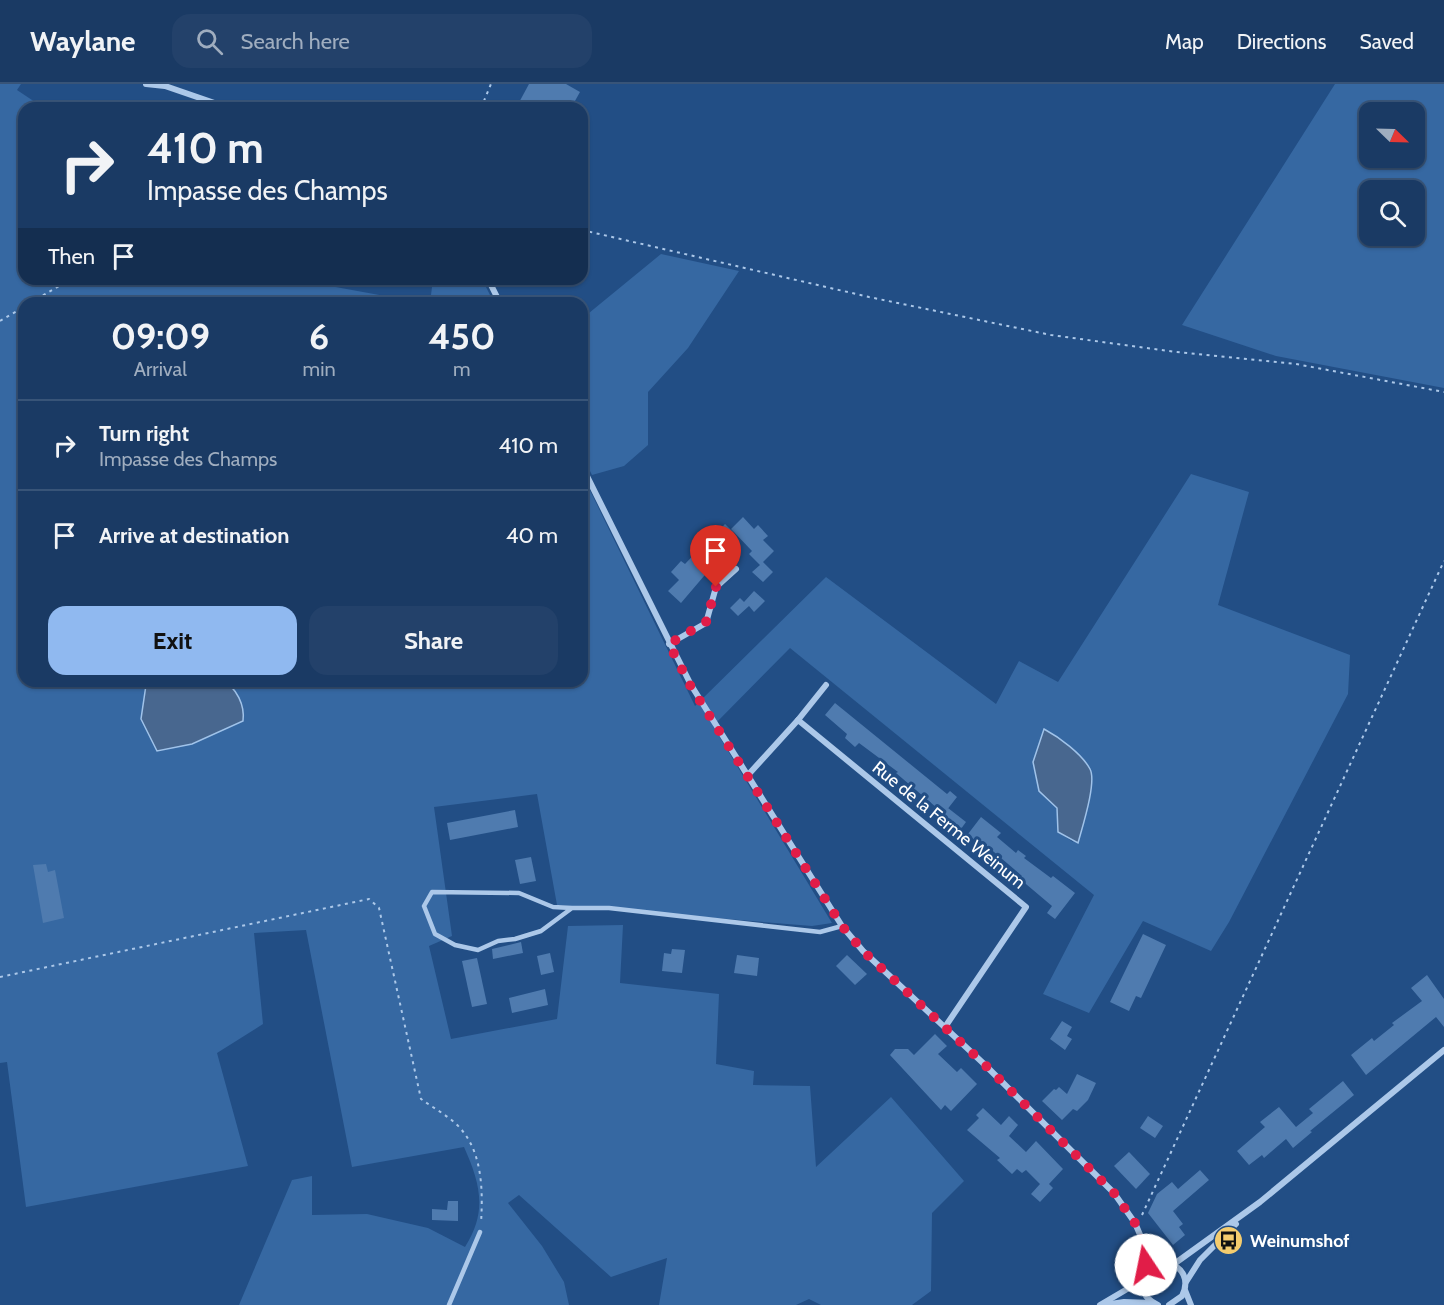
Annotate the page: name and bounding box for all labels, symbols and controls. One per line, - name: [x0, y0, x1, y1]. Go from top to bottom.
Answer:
- search box: [172, 14, 592, 68]
- text: Waylane: [30, 24, 136, 58]
- icon: search: [193, 25, 226, 58]
- text: Search here: [241, 28, 350, 55]
- text: Map: [1165, 29, 1204, 54]
- text: Directions: [1237, 29, 1326, 54]
- text: Saved: [1359, 29, 1414, 54]
- north arrow: [1359, 102, 1425, 168]
- map controls: [1359, 102, 1425, 246]
- text: 410 m: [147, 122, 264, 174]
- icon: right: [48, 126, 126, 204]
- text: Impasse des Champs: [147, 174, 388, 207]
- button: search: [1359, 180, 1425, 246]
- icon: arrive: [107, 240, 140, 273]
- text: Then: [48, 243, 95, 270]
- text: 09:09: [111, 314, 210, 358]
- text: 6: [309, 314, 329, 358]
- text: 450: [428, 314, 495, 358]
- text: Arrival: [134, 357, 187, 381]
- text: min: [303, 357, 336, 381]
- text: m: [453, 357, 471, 381]
- text: Turn right: [99, 420, 189, 447]
- icon: right: [48, 429, 81, 462]
- text: 410 m: [499, 432, 558, 459]
- text: Impasse des Champs: [99, 447, 277, 471]
- icon: arrive: [48, 519, 81, 552]
- text: Arrive at destination: [99, 522, 289, 549]
- text: 40 m: [506, 522, 558, 549]
- pin: [690, 525, 741, 587]
- icon: arrive: [699, 534, 732, 567]
- button: Exit: [48, 606, 297, 675]
- button: Share: [309, 606, 558, 675]
- street label: Rue de la Ferme Weinum: [868, 756, 1030, 894]
- bus stop icon: Weinumshof: [1213, 1225, 1245, 1257]
- place label: Weinumshof: [1250, 1230, 1349, 1252]
- position arrow: [1114, 1233, 1178, 1297]

